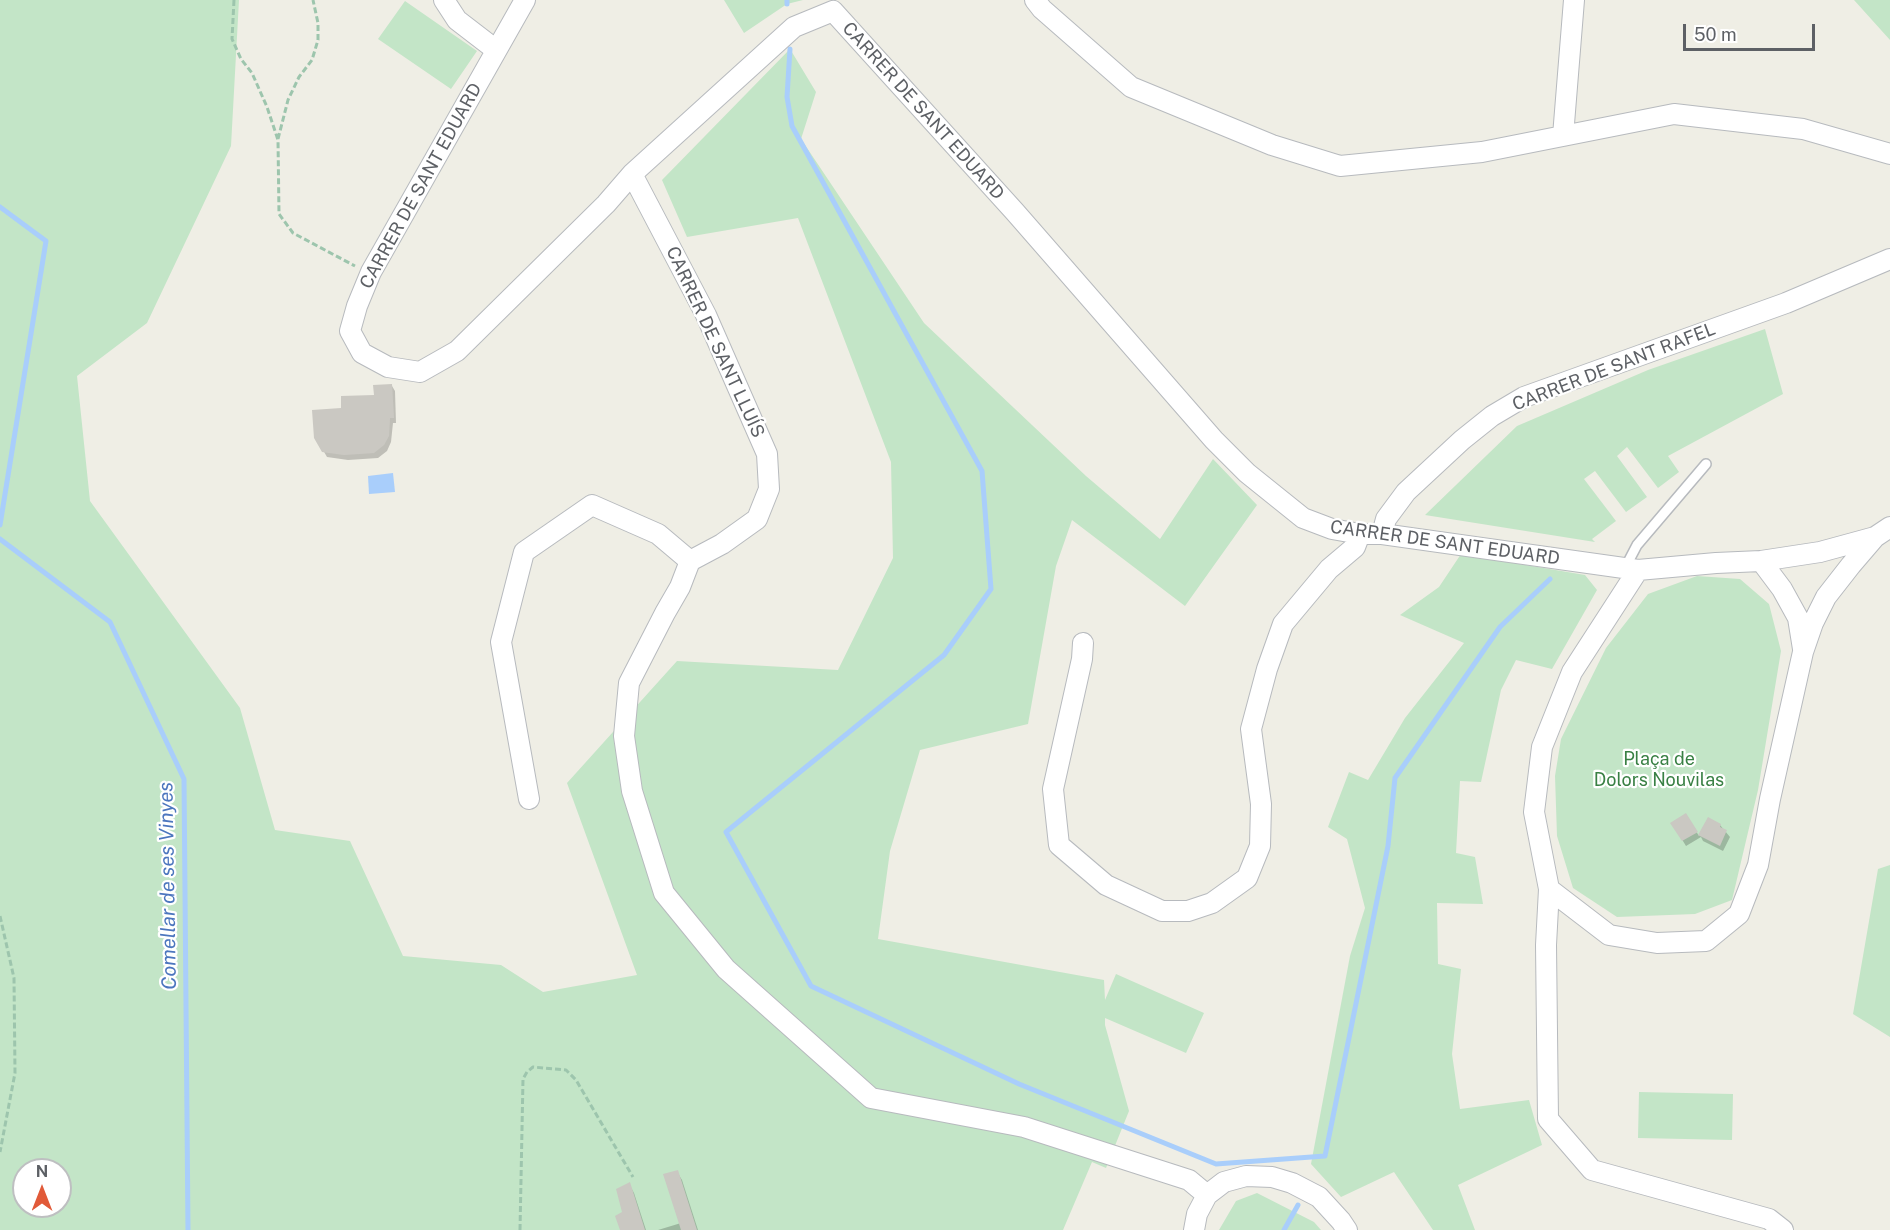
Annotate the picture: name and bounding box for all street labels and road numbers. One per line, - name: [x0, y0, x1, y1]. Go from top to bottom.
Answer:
- street label: CARRER DE SANT EDUARD: [838, 18, 1008, 204]
- street label: CARRER DE SANT EDUARD: [355, 80, 487, 292]
- street label: CARRER DE SANT LLUÍS: [661, 243, 769, 441]
- street label: CARRER DE SANT RAFEL: [1509, 318, 1719, 416]
- street label: CARRER DE SANT EDUARD: [1329, 516, 1561, 570]

